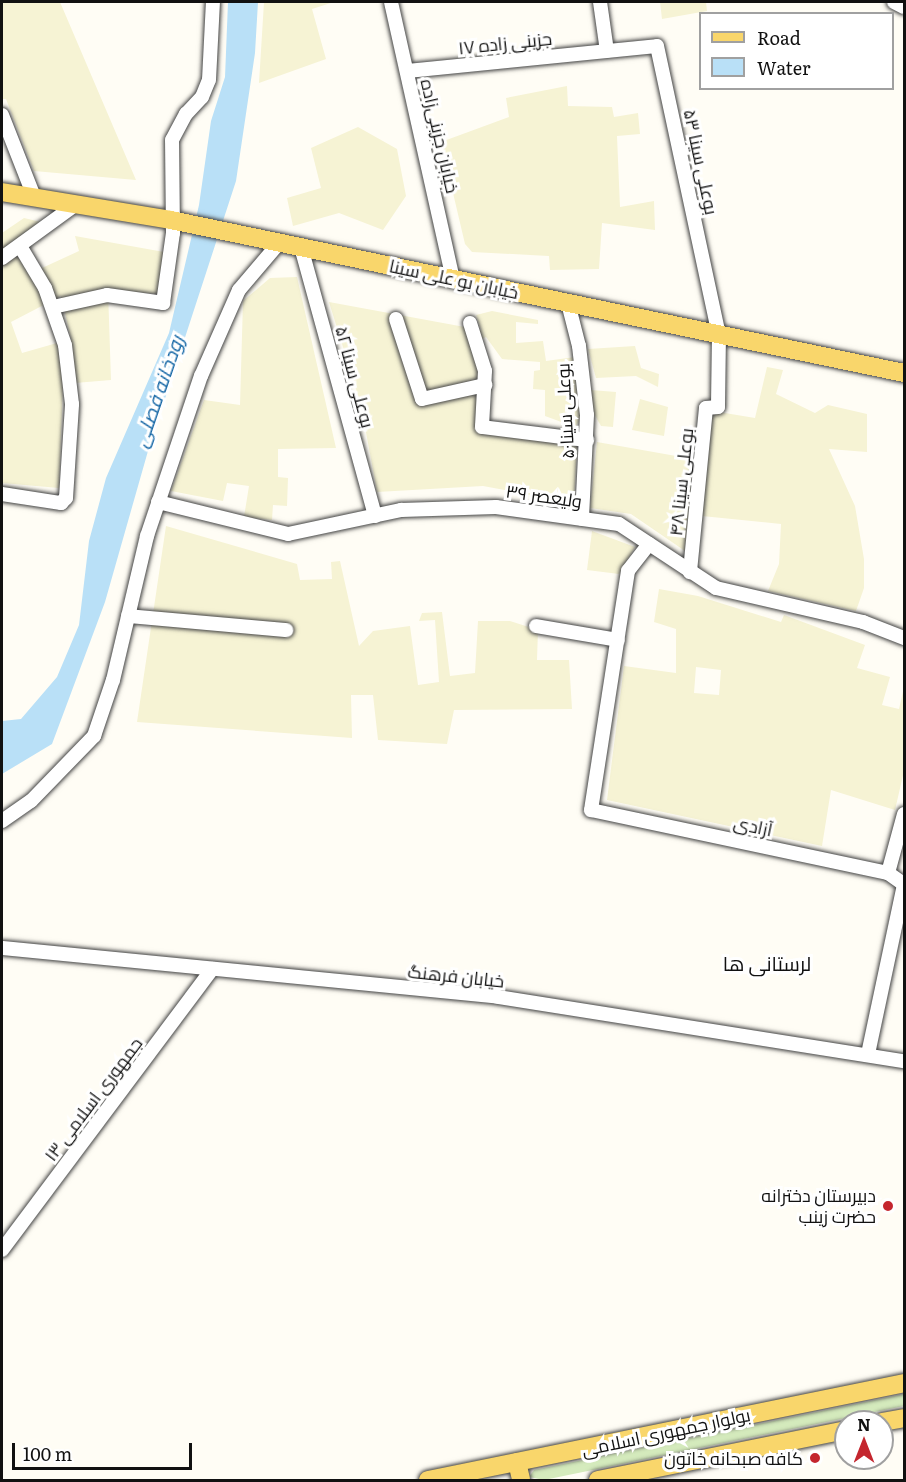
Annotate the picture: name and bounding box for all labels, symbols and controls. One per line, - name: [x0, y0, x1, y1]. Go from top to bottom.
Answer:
- legend: [699, 12, 894, 90]
- text: Road: [757, 24, 801, 51]
- street label: جزینی زاده ۱۷: [457, 27, 553, 59]
- text: Water: [757, 54, 810, 81]
- street label: خیابان جزینی‌زاده: [416, 77, 464, 195]
- street label: بوعلی سینا ۵۳: [679, 107, 723, 217]
- street label: خیابان بو علی سینا: [387, 255, 521, 303]
- street label: بوعلی سینا ۵۲: [331, 324, 379, 430]
- water label: رودخانه فصلی: [127, 332, 187, 450]
- street label: بوعلی سینا۵۰: [552, 362, 578, 460]
- street label: بوعلی سینا ۴۸: [665, 427, 697, 537]
- street label: ولیعصر ۳۹: [504, 480, 584, 512]
- street label: آزادی: [732, 811, 774, 841]
- district label: لرستانی ها: [723, 950, 811, 974]
- street label: خیابان فرهنگ: [407, 960, 505, 992]
- street label: جمهوری اسلامی ۱۳: [39, 1033, 147, 1165]
- place label: دبیرستان دخترانه حضرت زینب: [761, 1185, 876, 1228]
- marker: دبیرستان دخترانه حضرت زینب: [881, 1199, 895, 1213]
- street label: بولوار جمهوری اسلامی: [580, 1404, 752, 1460]
- north arrow: [834, 1410, 894, 1470]
- text: N: [857, 1412, 871, 1436]
- scale bar: [15, 1431, 195, 1469]
- text: 100 m: [23, 1440, 72, 1467]
- place label: کافه صبحانه خاتون: [664, 1447, 803, 1469]
- marker: کافه صبحانه خاتون: [808, 1451, 822, 1465]

